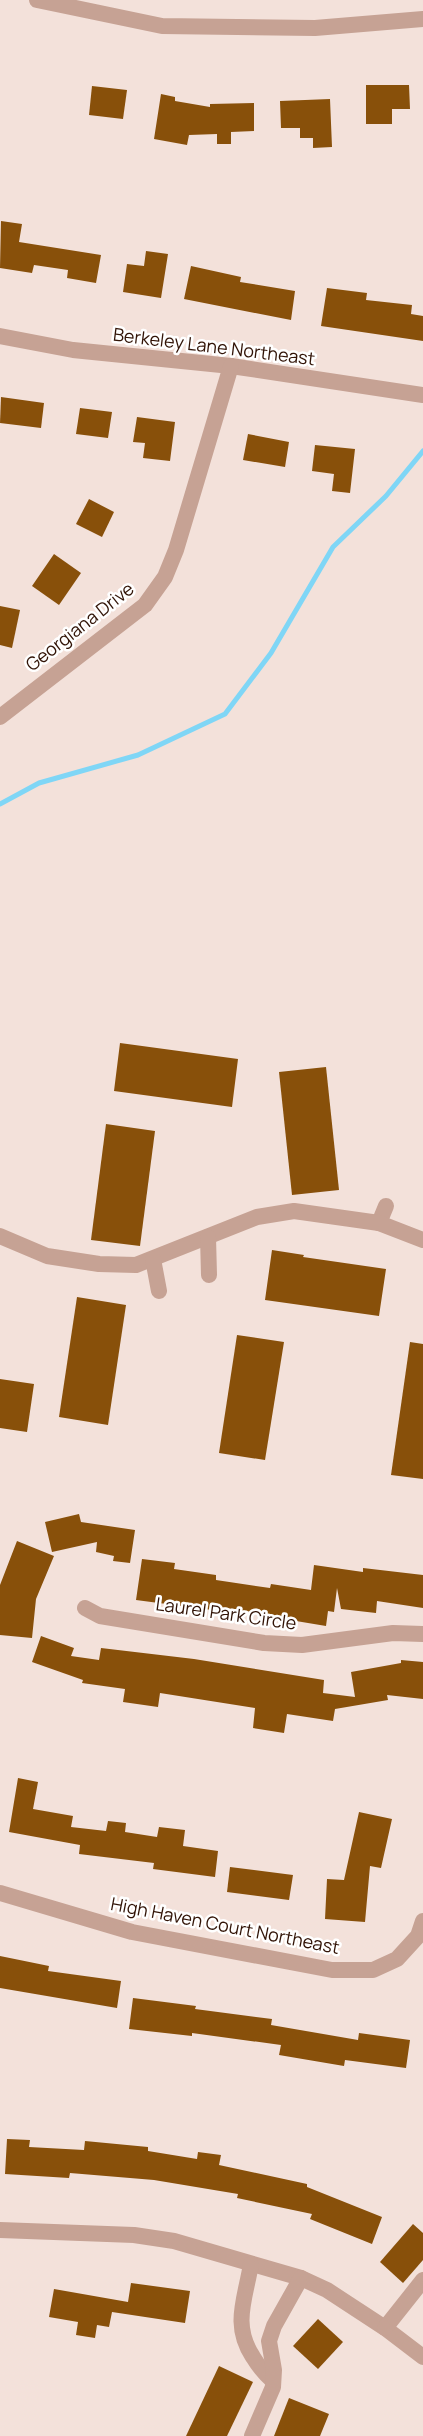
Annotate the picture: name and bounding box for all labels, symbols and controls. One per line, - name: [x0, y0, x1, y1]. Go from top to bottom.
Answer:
- street label: Berkeley Lane Northeast: [112, 322, 316, 370]
- street label: Georgiana Drive: [20, 576, 138, 676]
- street label: Laurel Park Circle: [154, 1591, 298, 1635]
- street label: High Haven Court Northeast: [109, 1891, 342, 1959]

